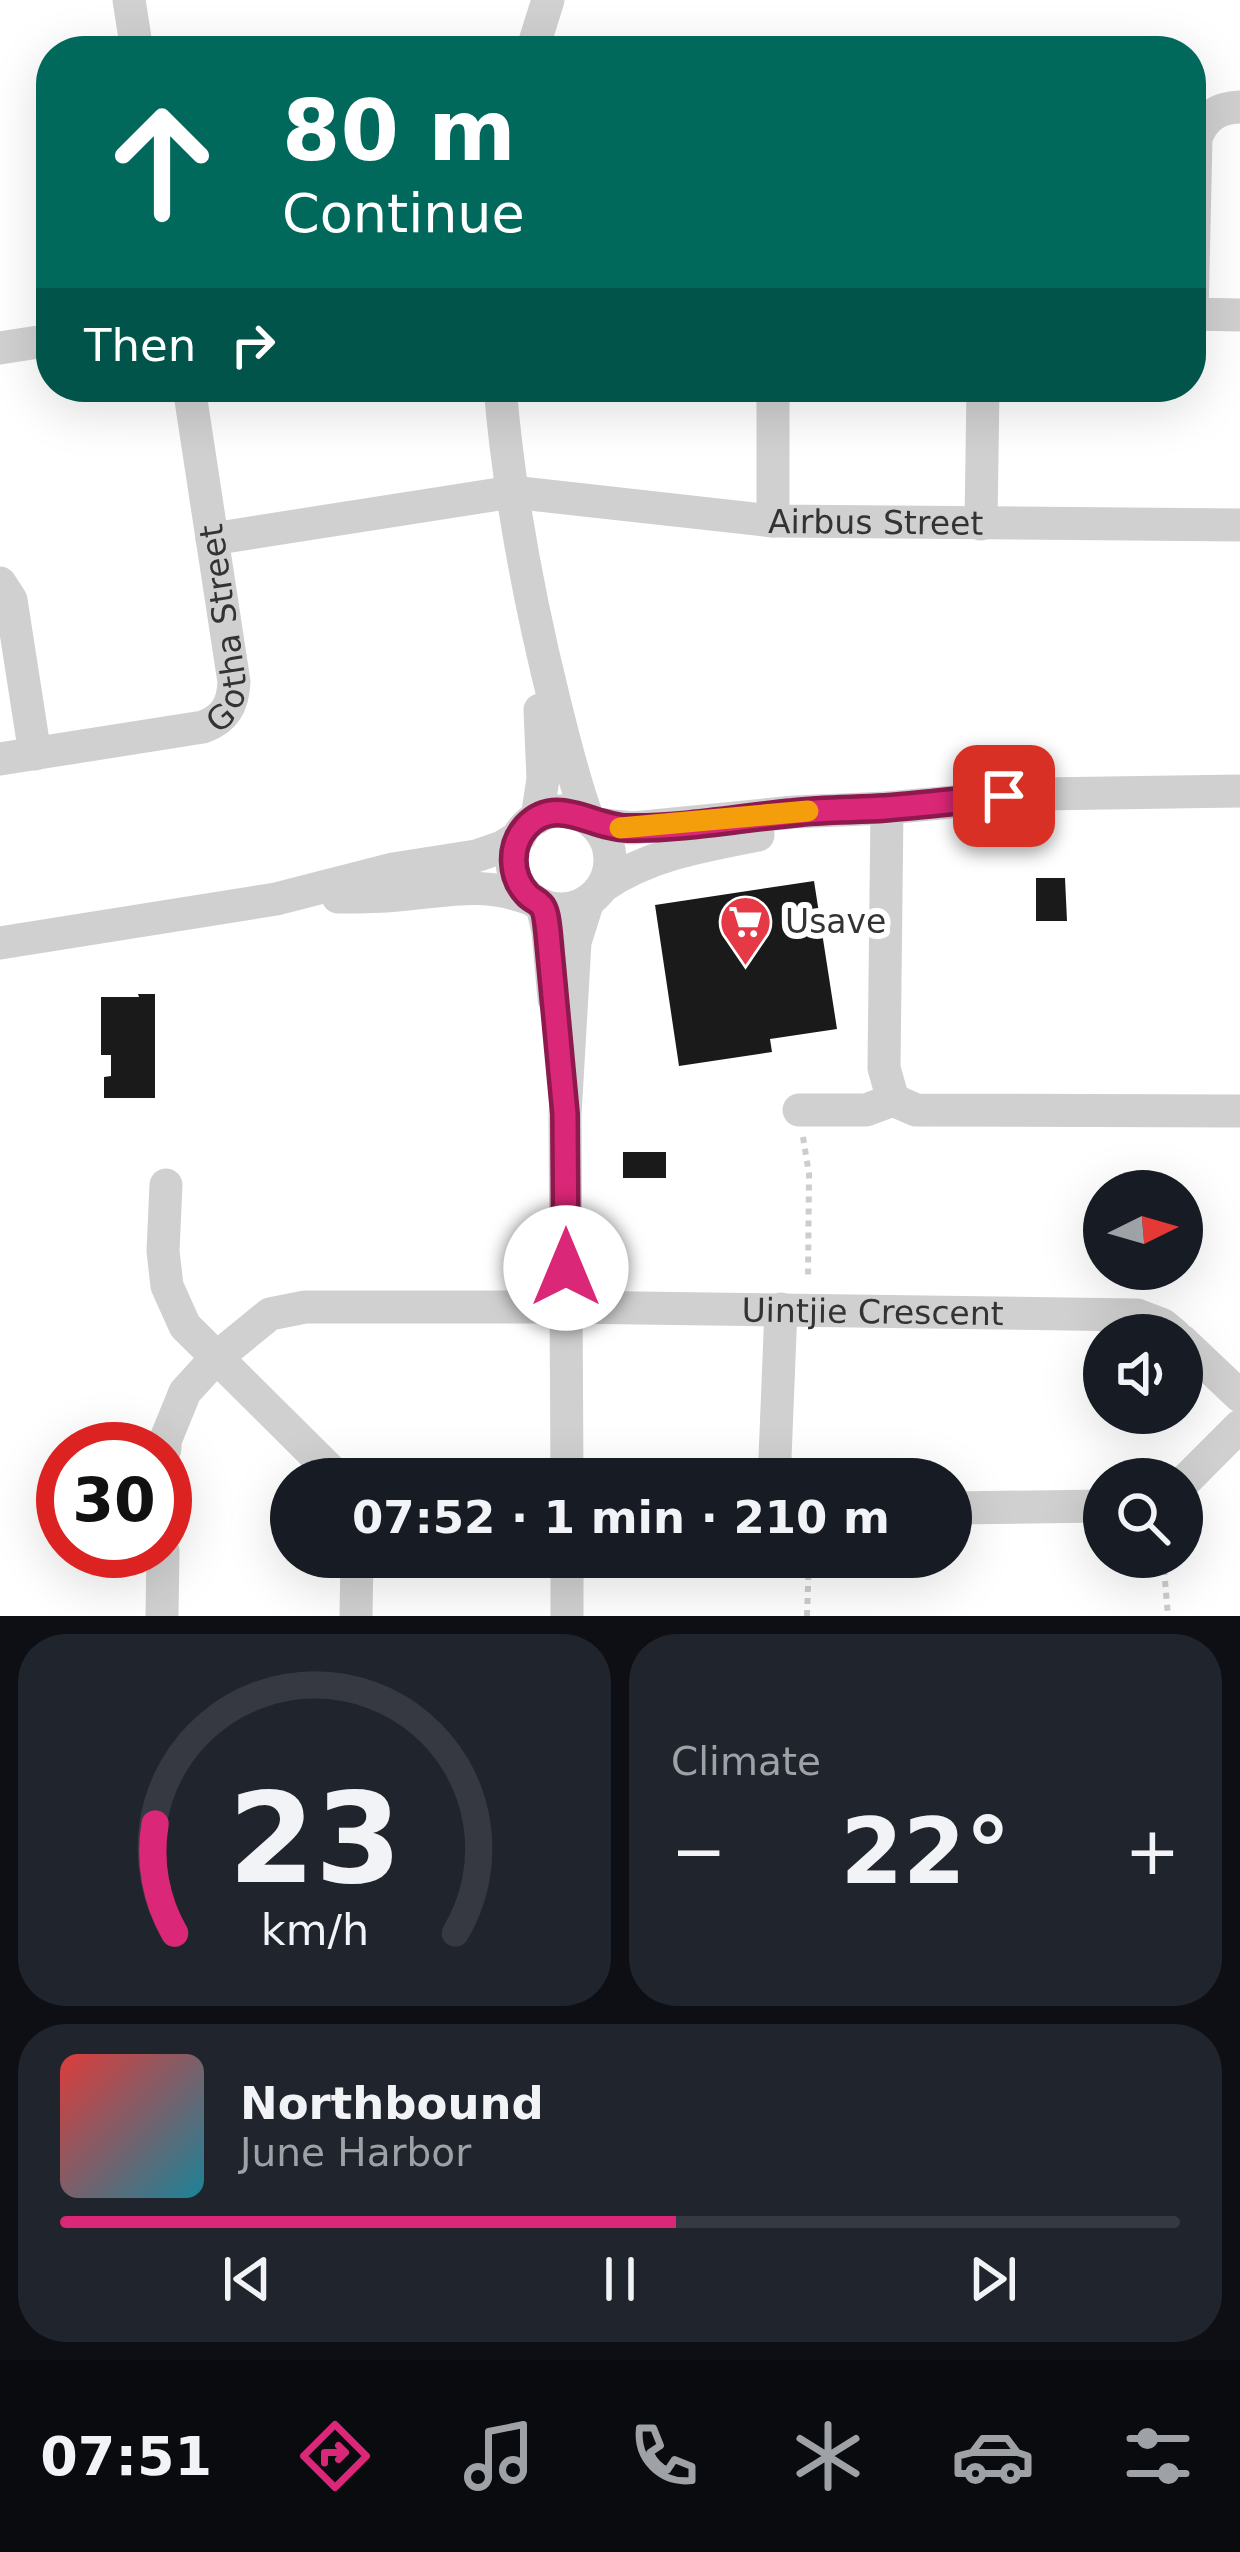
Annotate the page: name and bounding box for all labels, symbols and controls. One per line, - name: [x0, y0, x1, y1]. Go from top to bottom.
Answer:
- text: 80 m: [282, 82, 516, 180]
- icon: ahead: [84, 84, 240, 240]
- text: Continue: [282, 182, 525, 245]
- icon: right: [220, 312, 286, 378]
- text: Then: [84, 319, 196, 372]
- street label: Airbus Street: [768, 502, 984, 543]
- street label: Gotha Street: [191, 522, 255, 741]
- pin: [953, 745, 1055, 847]
- icon: arrive: [971, 763, 1037, 829]
- supermarket icon: Usave: [718, 893, 774, 967]
- place label: Usave: [785, 902, 886, 941]
- north arrow: [1083, 1170, 1203, 1290]
- map controls: [1083, 1170, 1203, 1578]
- position arrow: [503, 1205, 629, 1331]
- street label: Uintjie Crescent: [741, 1290, 1004, 1333]
- button: sound: [1083, 1314, 1203, 1434]
- speed limit sign: 30: [36, 1422, 192, 1578]
- button: search: [1083, 1458, 1203, 1578]
- text: 07:52 · 1 min · 210 m: [352, 1491, 890, 1544]
- text: Climate: [671, 1739, 821, 1784]
- text: 23: [228, 1766, 401, 1911]
- text: 22°: [840, 1799, 1011, 1904]
- text: −: [671, 1813, 726, 1890]
- text: +: [1125, 1813, 1180, 1890]
- text: km/h: [260, 1905, 369, 1955]
- text: Northbound: [240, 2077, 544, 2130]
- text: June Harbor: [240, 2130, 471, 2175]
- icon: previous: [214, 2246, 280, 2312]
- icon: pause: [587, 2246, 653, 2312]
- icon: next: [960, 2246, 1026, 2312]
- icon: directions: [293, 2414, 377, 2498]
- icon: music: [457, 2414, 541, 2498]
- icon: phone: [622, 2414, 706, 2498]
- icon: climate: [786, 2414, 870, 2498]
- icon: car: [951, 2414, 1035, 2498]
- icon: filters: [1116, 2414, 1200, 2498]
- text: 07:51: [40, 2425, 212, 2488]

